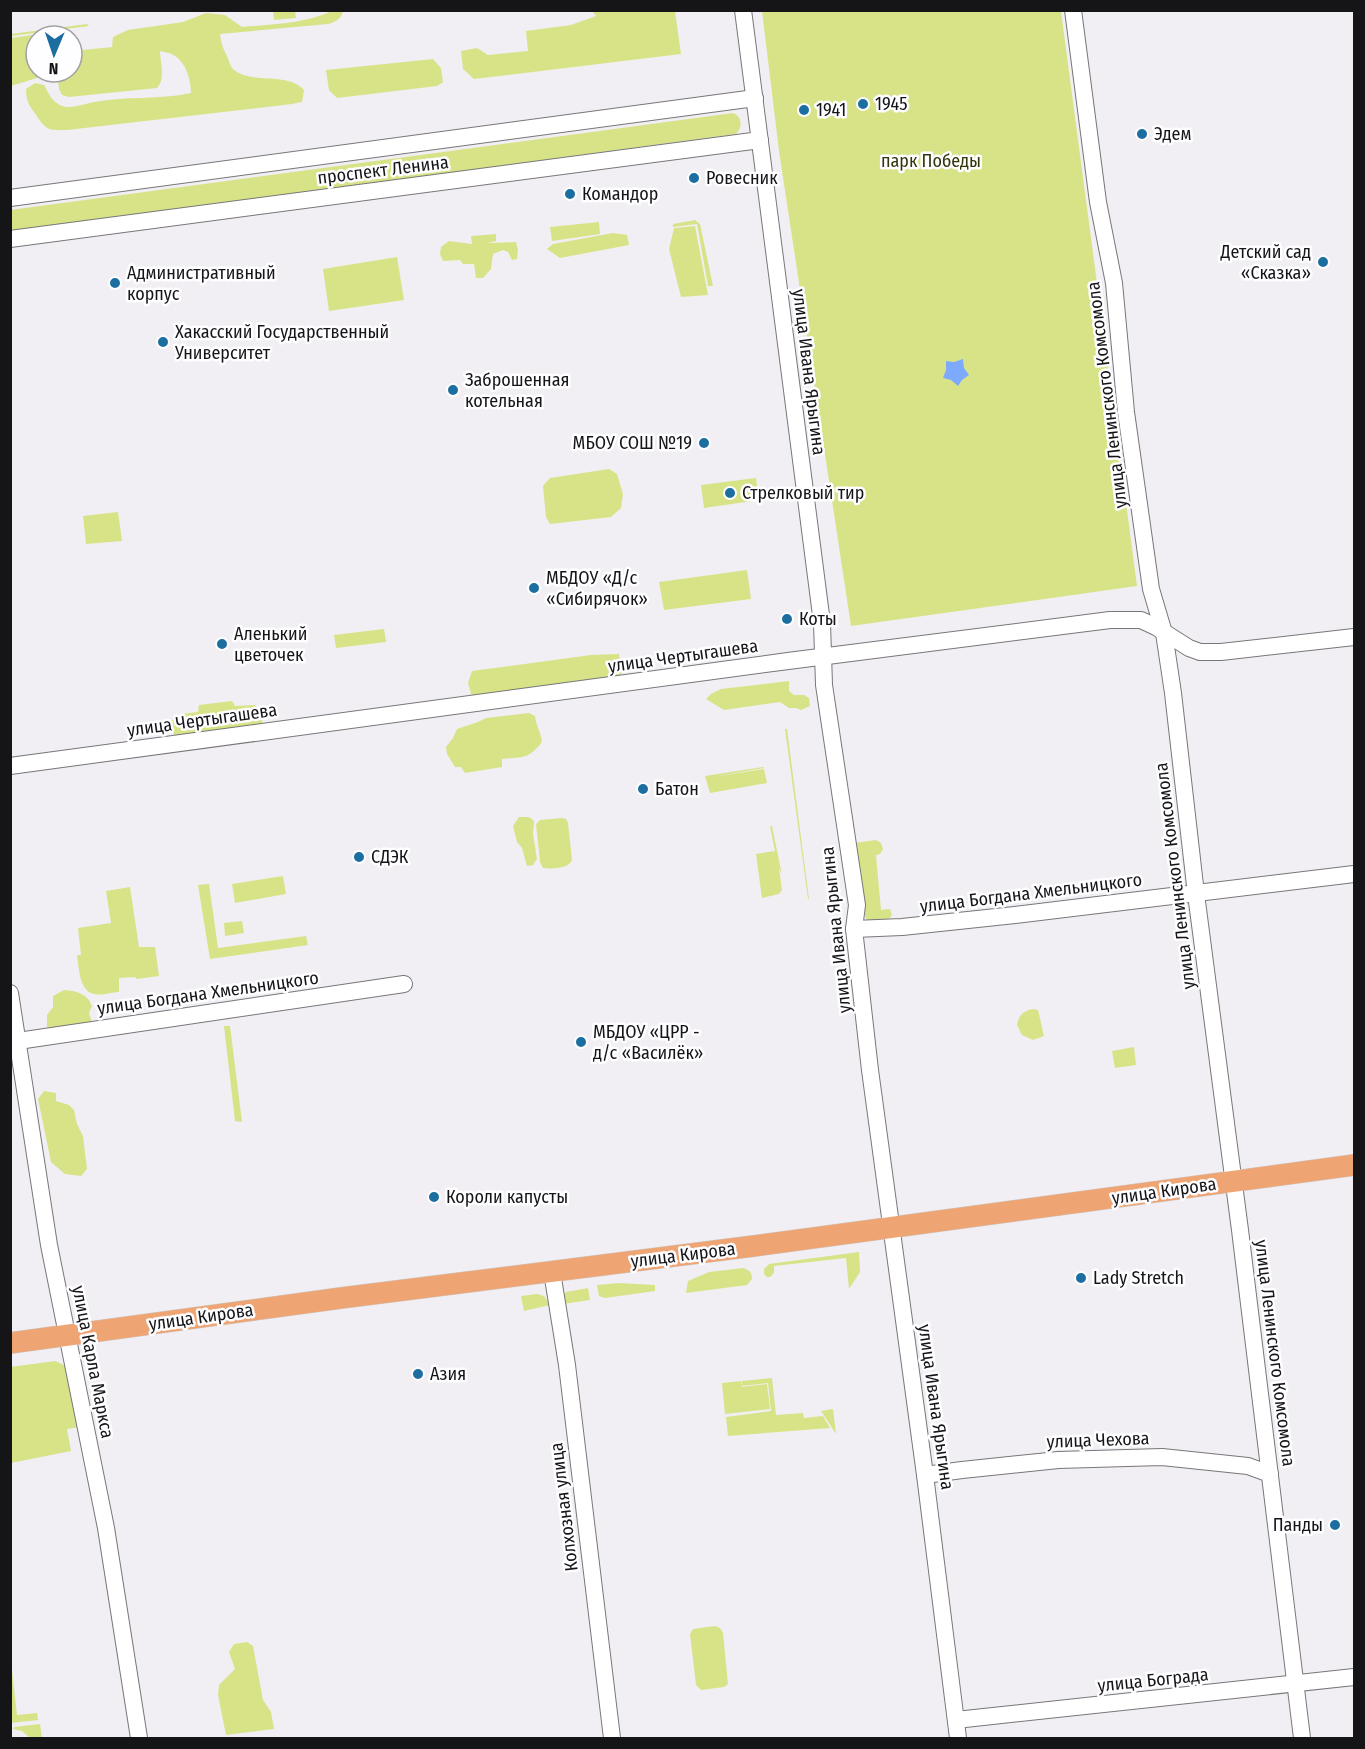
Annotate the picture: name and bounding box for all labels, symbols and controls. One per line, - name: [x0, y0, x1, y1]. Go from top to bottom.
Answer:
- north arrow: [24, 24, 84, 84]
- text: N: [48, 59, 59, 78]
- place label: 1945: [875, 93, 907, 115]
- marker: 1945: [856, 97, 870, 111]
- place label: 1941: [816, 99, 846, 121]
- marker: 1941: [797, 103, 811, 117]
- place label: Эдем: [1154, 123, 1191, 145]
- marker: Эдем: [1135, 127, 1149, 141]
- park label: парк Победы: [881, 150, 981, 172]
- street label: проспект Ленина: [316, 151, 450, 189]
- place label: Ровесник: [706, 167, 778, 189]
- marker: Ровесник: [687, 171, 701, 185]
- place label: Командор: [582, 183, 658, 205]
- marker: Командор: [563, 187, 577, 201]
- place label: Детский сад «Сказка»: [1220, 241, 1311, 284]
- marker: Детский сад «Сказка»: [1316, 255, 1330, 269]
- place label: Административный корпус: [127, 262, 276, 305]
- marker: Административный корпус: [108, 276, 122, 290]
- street label: улица Ленинского Комсомола: [1082, 280, 1132, 510]
- street label: улица Ивана Ярыгина: [788, 288, 830, 456]
- place label: Хакасский Государственный Университет: [174, 321, 389, 364]
- marker: Хакасский Государственный Университет: [156, 335, 170, 349]
- place label: Заброшенная котельная: [465, 369, 569, 412]
- marker: Заброшенная котельная: [446, 383, 460, 397]
- place label: МБОУ СОШ №19: [573, 432, 692, 454]
- marker: МБОУ СОШ №19: [697, 436, 711, 450]
- place label: Стрелковый тир: [742, 482, 864, 504]
- marker: Стрелковый тир: [723, 486, 737, 500]
- place label: МБДОУ «Д/с «Сибирячок»: [546, 567, 648, 610]
- marker: МБДОУ «Д/с «Сибирячок»: [527, 581, 541, 595]
- place label: Коты: [799, 608, 837, 630]
- marker: Коты: [780, 612, 794, 626]
- place label: Аленький цветочек: [234, 623, 307, 666]
- street label: улица Чертыгашева: [607, 635, 760, 677]
- marker: Аленький цветочек: [215, 637, 229, 651]
- street label: улица Чертыгашева: [126, 699, 279, 741]
- street label: улица Ленинского Комсомола: [1150, 761, 1200, 991]
- place label: Батон: [655, 778, 699, 800]
- marker: Батон: [636, 782, 650, 796]
- place label: СДЭК: [371, 846, 409, 868]
- street label: улица Ивана Ярыгина: [816, 846, 856, 1014]
- marker: СДЭК: [352, 850, 366, 864]
- street label: улица Богдана Хмельницкого: [919, 868, 1143, 918]
- street label: улица Богдана Хмельницкого: [96, 967, 320, 1019]
- place label: МБДОУ «ЦРР - д/с «Василёк»: [593, 1021, 703, 1064]
- marker: МБДОУ «ЦРР - д/с «Василёк»: [574, 1035, 588, 1049]
- street label: улица Кирова: [1110, 1173, 1218, 1209]
- place label: Короли капусты: [446, 1186, 568, 1208]
- marker: Короли капусты: [427, 1190, 441, 1204]
- street label: улица Кирова: [629, 1238, 737, 1272]
- street label: улица Ленинского Комсомола: [1250, 1238, 1300, 1468]
- place label: Lady Stretch: [1093, 1267, 1184, 1289]
- marker: Lady Stretch: [1074, 1271, 1088, 1285]
- street label: улица Карла Маркса: [67, 1284, 119, 1440]
- street label: улица Кирова: [147, 1299, 255, 1335]
- street label: улица Ивана Ярыгина: [913, 1323, 959, 1491]
- place label: Азия: [430, 1363, 466, 1385]
- marker: Азия: [411, 1367, 425, 1381]
- street label: улица Чехова: [1046, 1427, 1150, 1453]
- street label: Колхозная улица: [545, 1441, 583, 1573]
- place label: Панды: [1273, 1514, 1323, 1536]
- marker: Панды: [1328, 1518, 1342, 1532]
- street label: улица Бограда: [1096, 1663, 1210, 1697]

